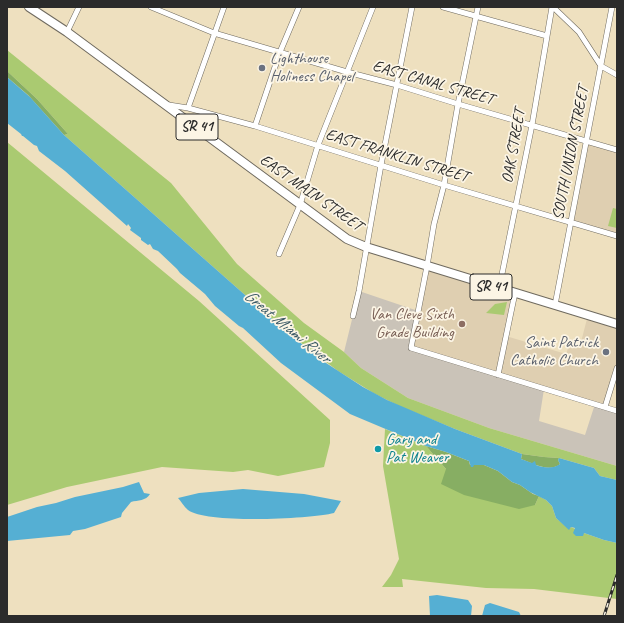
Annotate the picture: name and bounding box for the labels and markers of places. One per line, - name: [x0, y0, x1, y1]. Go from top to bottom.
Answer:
- place label: Lighthouse Holiness Chapel: [270, 49, 353, 87]
- marker: Lighthouse Holiness Chapel: [257, 63, 267, 73]
- place label: Van Cleve Sixth Grade Building: [370, 305, 454, 343]
- marker: Van Cleve Sixth Grade Building: [457, 319, 467, 329]
- place label: Saint Patrick Catholic Church: [510, 333, 598, 371]
- marker: Saint Patrick Catholic Church: [601, 347, 611, 357]
- place label: Gary and Pat Weaver: [386, 430, 448, 468]
- marker: Gary and Pat Weaver: [373, 444, 383, 454]

